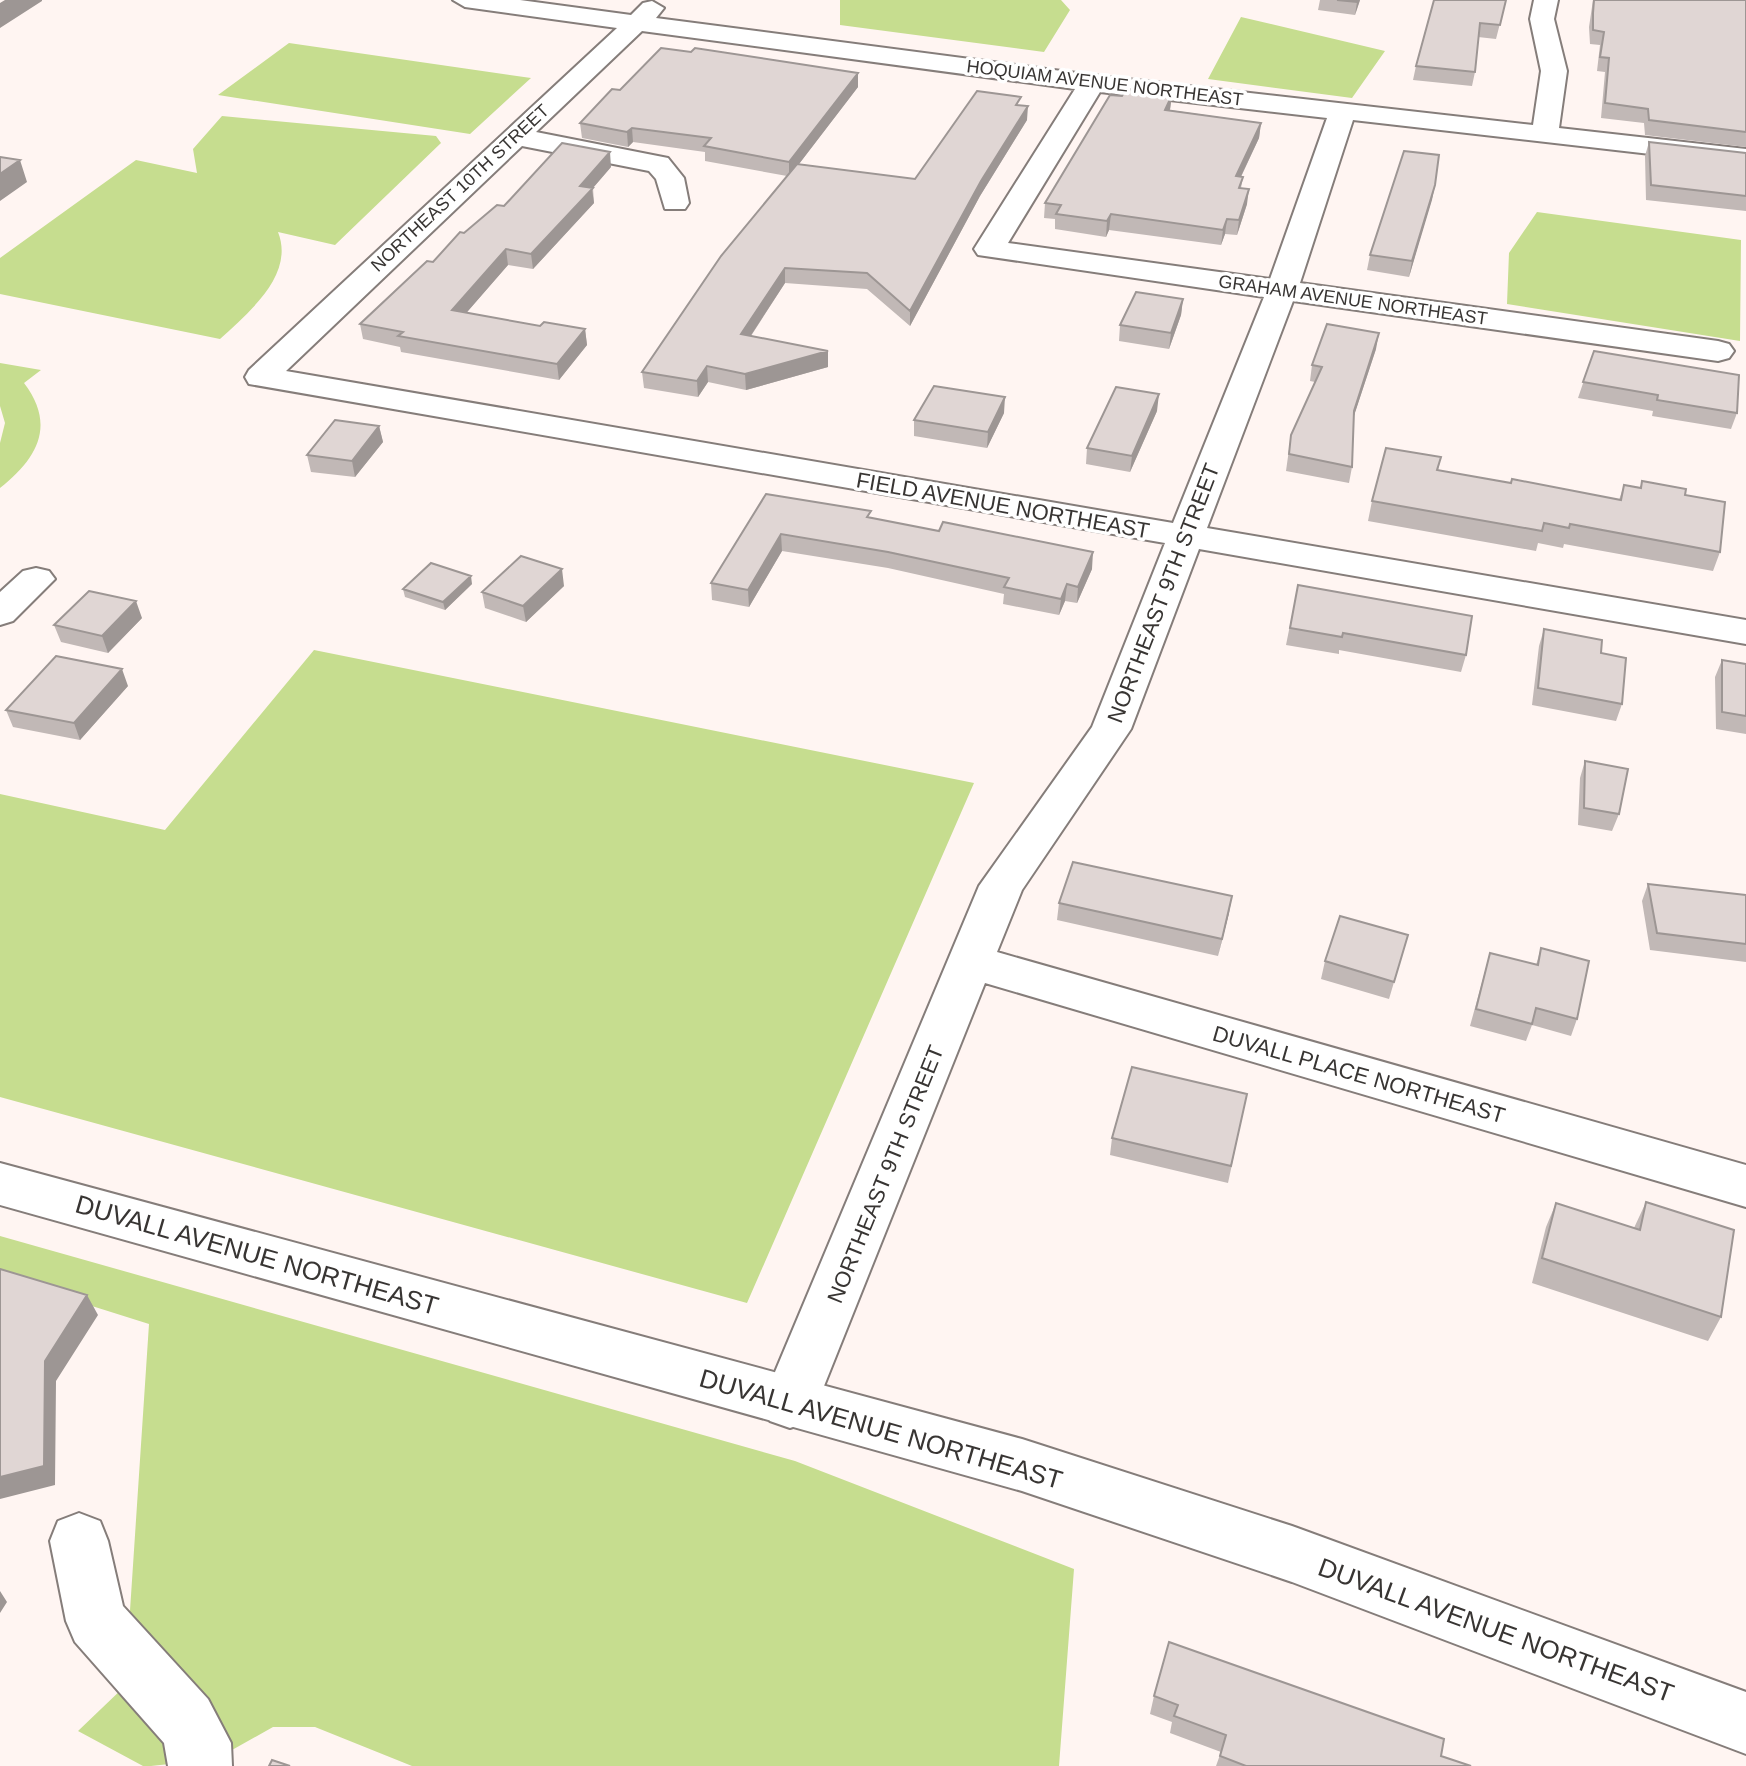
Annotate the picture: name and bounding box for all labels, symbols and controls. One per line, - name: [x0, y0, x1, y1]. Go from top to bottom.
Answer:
- street label: HOQUIAM AVENUE NORTHEAST: [966, 56, 1244, 110]
- street label: NORTHEAST 10TH STREET: [367, 100, 553, 276]
- street label: GRAHAM AVENUE NORTHEAST: [1217, 271, 1489, 329]
- street label: NORTHEAST 9TH STREET: [1102, 460, 1224, 726]
- street label: FIELD AVENUE NORTHEAST: [854, 467, 1152, 544]
- street label: DUVALL PLACE NORTHEAST: [1210, 1021, 1508, 1128]
- street label: NORTHEAST 9TH STREET: [822, 1042, 949, 1307]
- street label: DUVALL AVENUE NORTHEAST: [72, 1189, 442, 1321]
- street label: DUVALL AVENUE NORTHEAST: [696, 1363, 1066, 1495]
- street label: DUVALL AVENUE NORTHEAST: [1314, 1552, 1678, 1708]

